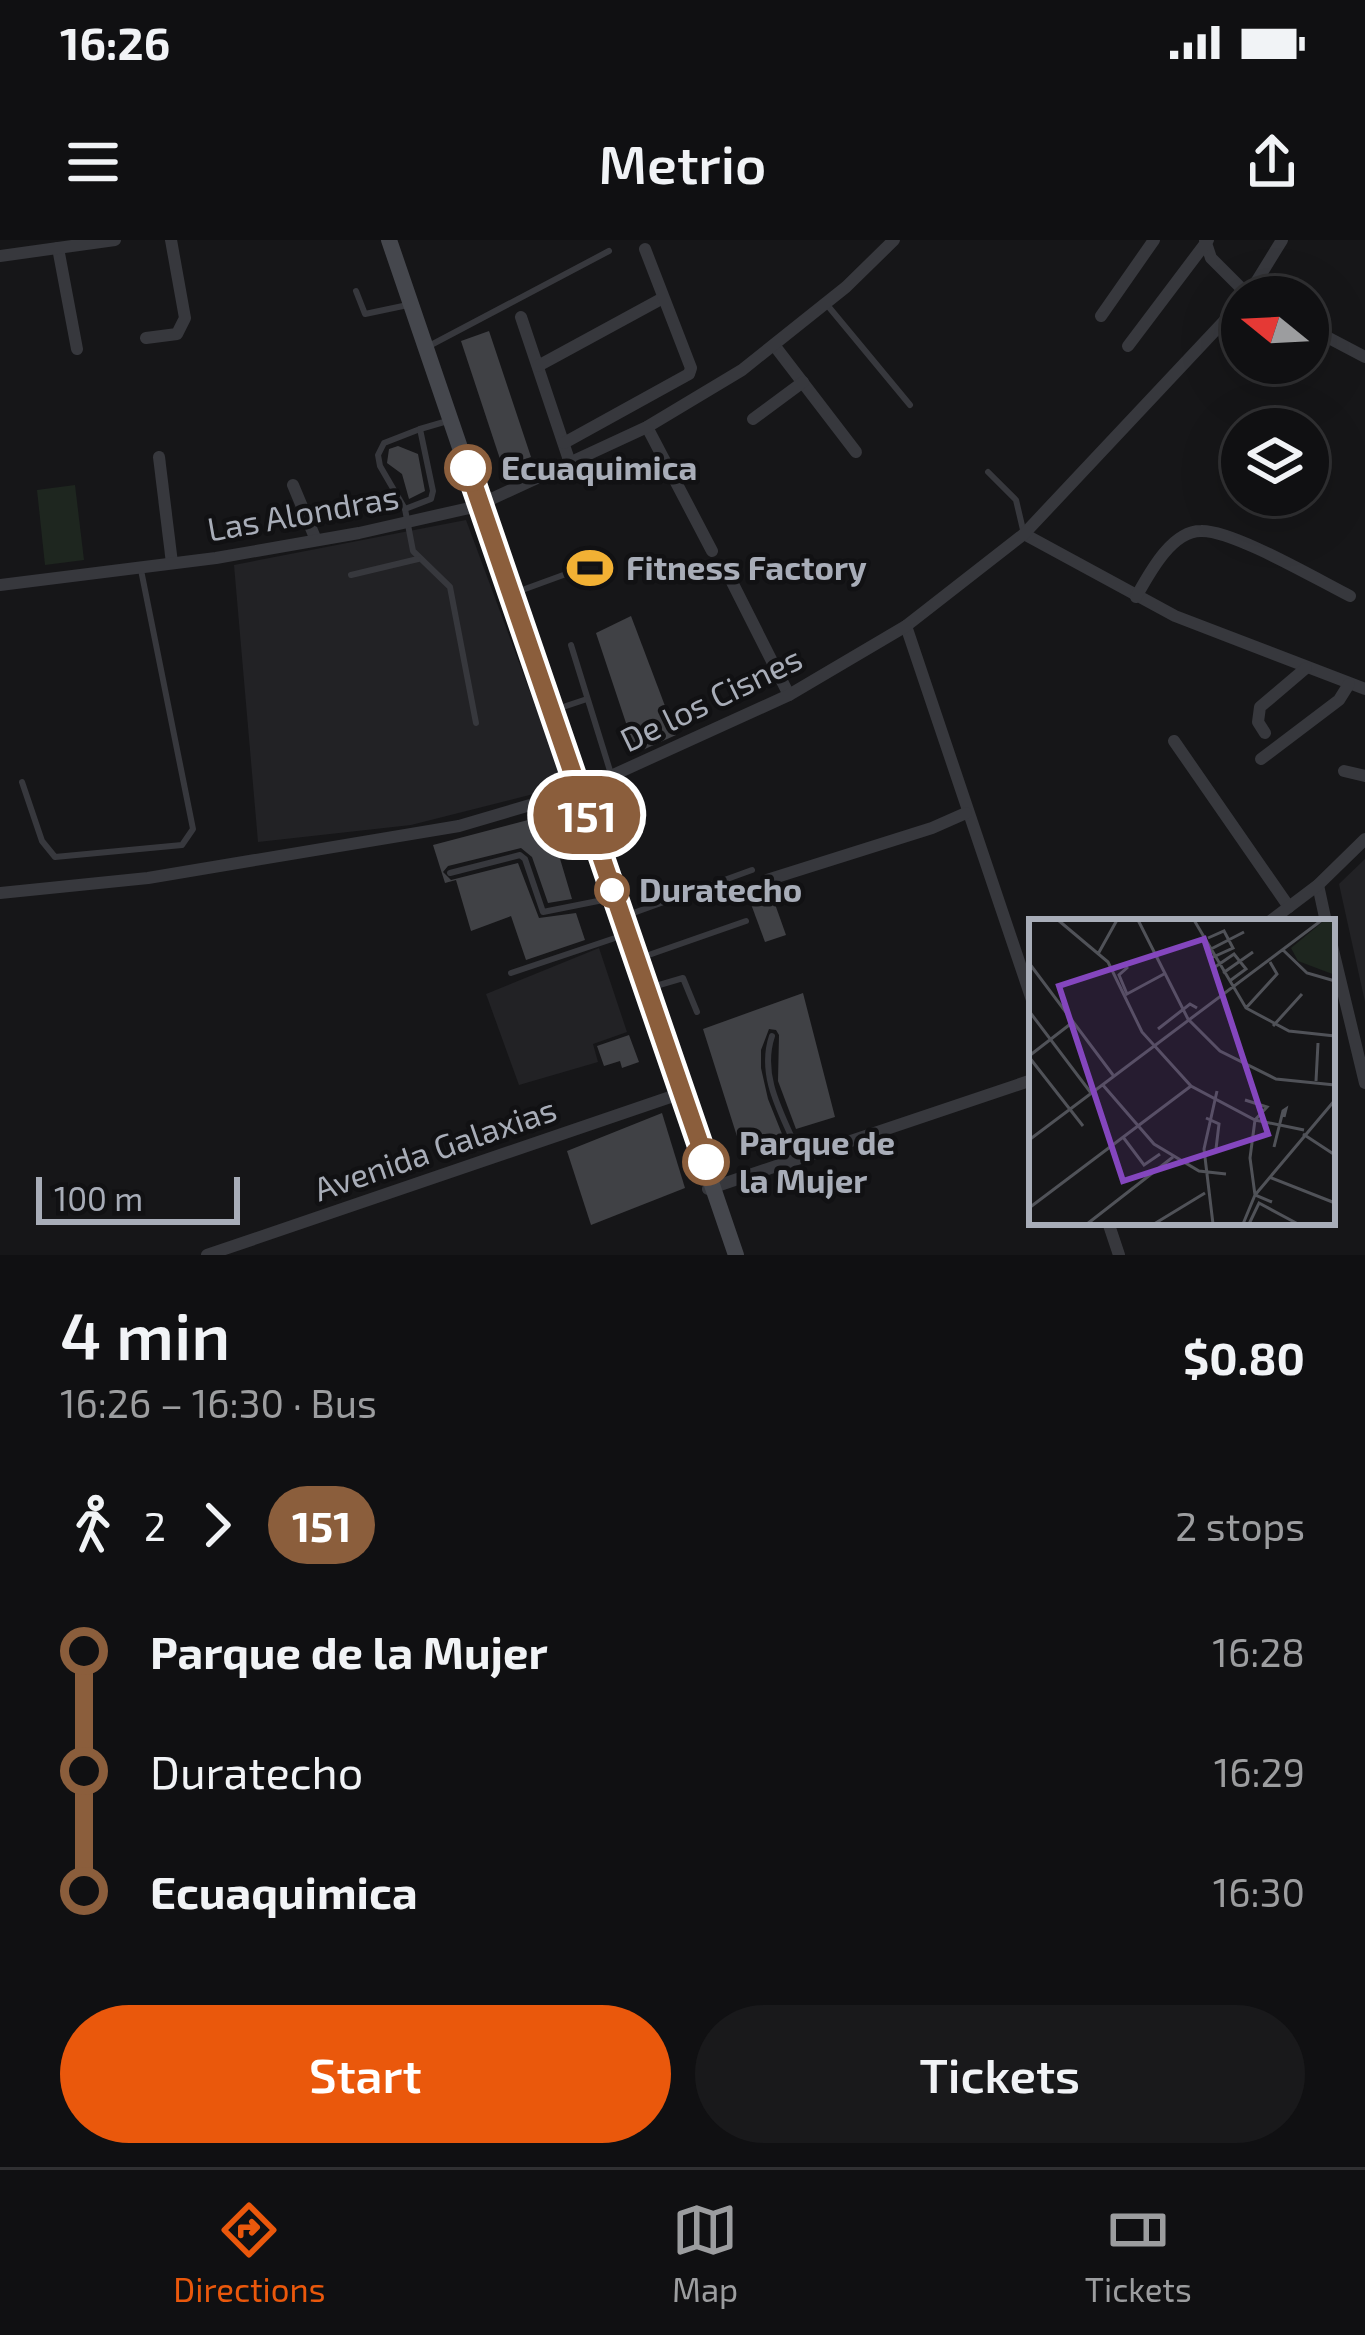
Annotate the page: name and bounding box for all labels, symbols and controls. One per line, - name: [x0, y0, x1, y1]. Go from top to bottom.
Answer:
- text: 16:26: [60, 15, 170, 69]
- icon: menu: [60, 129, 126, 195]
- icon: share: [1239, 129, 1305, 195]
- text: Metrio: [599, 130, 766, 195]
- north arrow: [1221, 276, 1329, 384]
- map controls: [1221, 276, 1329, 516]
- button: layers: [1221, 408, 1329, 516]
- marker: Ecuaquimica: [446, 446, 490, 490]
- place label: Ecuaquimica: [501, 447, 697, 487]
- street label: Las Alondras: [204, 476, 402, 549]
- sports icon: Fitness Factory: [565, 543, 615, 593]
- place label: Fitness Factory: [626, 547, 867, 587]
- street label: De los Cisnes: [613, 637, 808, 759]
- line badge: 151: [518, 776, 656, 854]
- text: 151: [557, 790, 617, 840]
- place label: Duratecho: [639, 869, 802, 909]
- marker: Duratecho: [596, 874, 628, 906]
- inset map: [1029, 919, 1335, 1225]
- street label: Avenida Galaxias: [308, 1088, 561, 1208]
- place label: Parque de la Mujer: [739, 1122, 895, 1200]
- marker: Parque de la Mujer: [684, 1140, 728, 1184]
- scale bar: [36, 1171, 240, 1224]
- text: 100 m: [54, 1178, 143, 1218]
- text: 4 min: [60, 1294, 230, 1373]
- text: $0.80: [1183, 1330, 1305, 1384]
- text: 16:26 – 16:30 · Bus: [60, 1379, 377, 1426]
- icon: walk: [60, 1492, 126, 1558]
- icon: forward: [184, 1492, 250, 1558]
- text: 151: [292, 1500, 351, 1550]
- text: 2: [144, 1502, 166, 1549]
- text: 2 stops: [1175, 1502, 1305, 1549]
- text: Parque de la Mujer: [150, 1624, 548, 1678]
- text: 16:28: [1212, 1628, 1305, 1675]
- text: Duratecho: [150, 1744, 363, 1798]
- text: 16:29: [1214, 1748, 1305, 1795]
- text: Ecuaquimica: [150, 1864, 418, 1918]
- text: 16:30: [1213, 1868, 1305, 1915]
- button: Start: [60, 2005, 671, 2143]
- button: Tickets: [695, 2005, 1305, 2143]
- tab: Directions: [173, 2197, 325, 2309]
- tab: Map: [672, 2197, 738, 2309]
- tab: Tickets: [1085, 2197, 1192, 2309]

